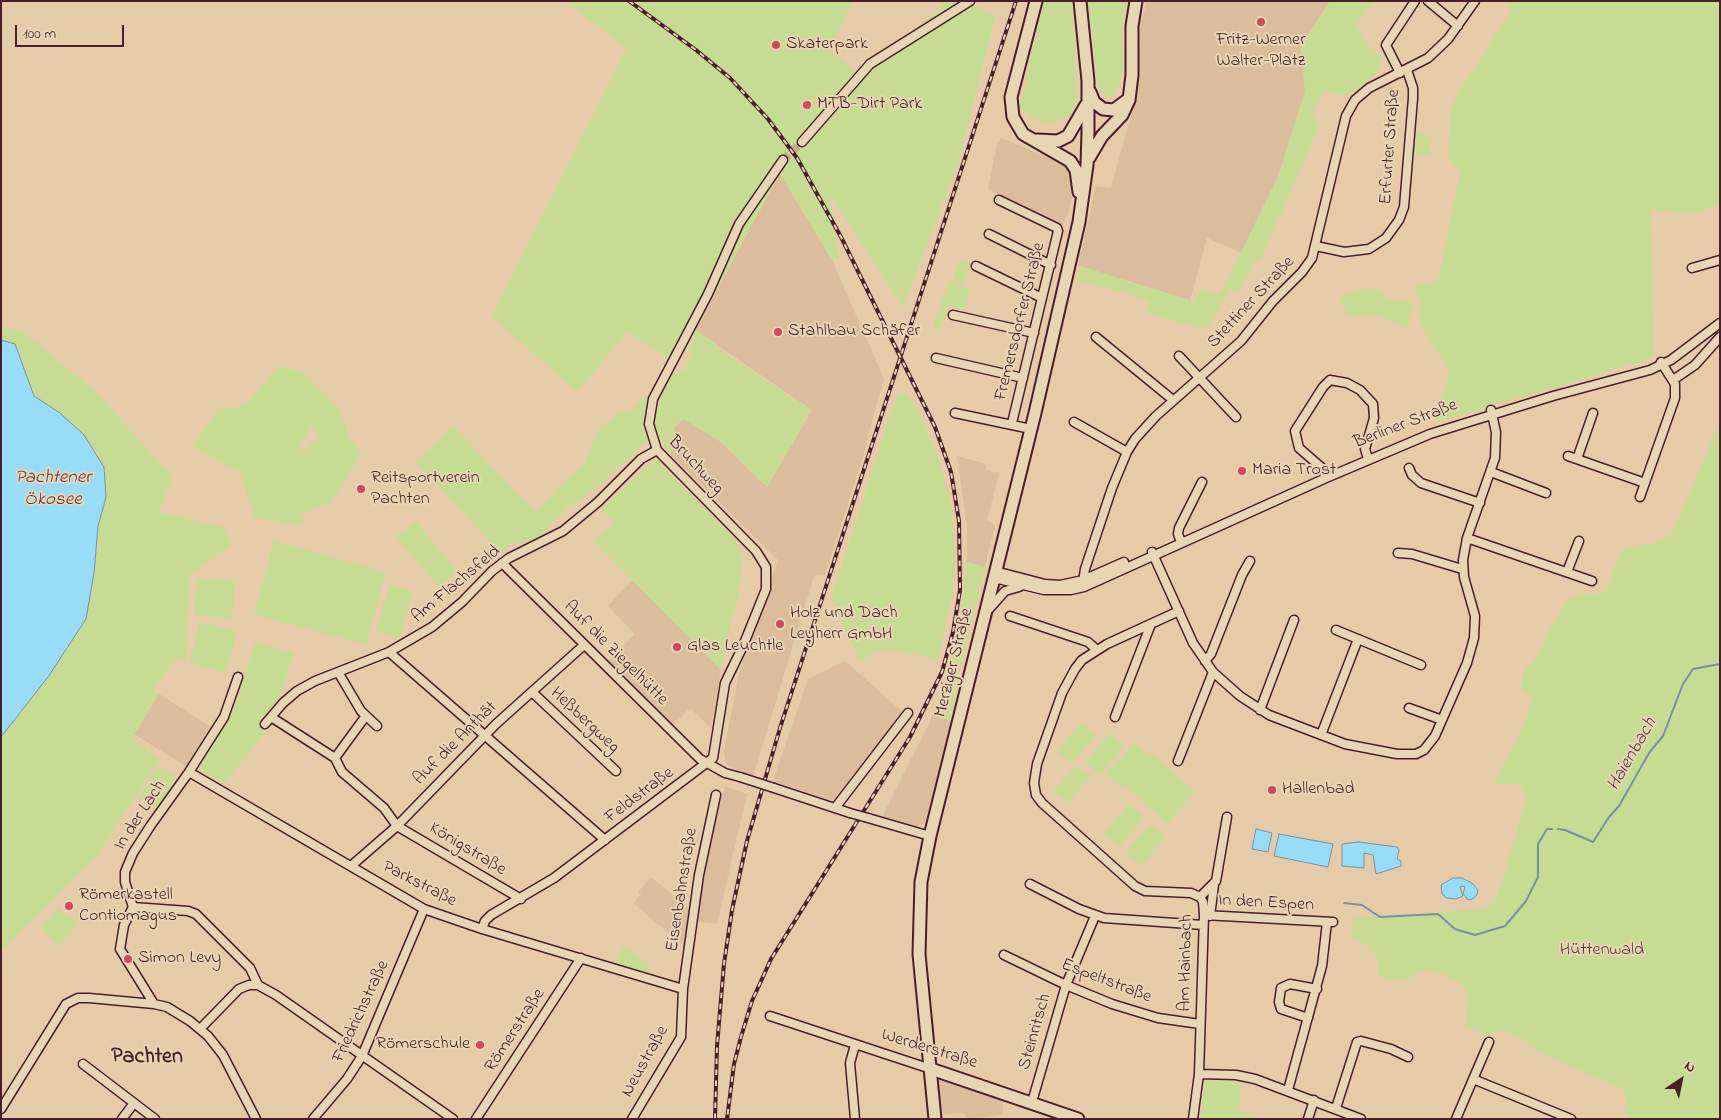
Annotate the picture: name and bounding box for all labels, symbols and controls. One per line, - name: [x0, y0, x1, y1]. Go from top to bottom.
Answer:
- scale bar: [18, 15, 126, 47]
- marker: Fritz-Werner Walter-Platz: [1255, 16, 1267, 28]
- text: 100 m: [23, 23, 56, 45]
- place label: Fritz-Werner Walter-Platz: [1216, 30, 1306, 72]
- place label: Skaterpark: [786, 34, 868, 56]
- marker: Skaterpark: [770, 39, 782, 51]
- street label: Erfurter Straße: [1376, 89, 1406, 205]
- place label: MTB-Dirt Park: [817, 94, 922, 116]
- marker: MTB-Dirt Park: [801, 99, 813, 111]
- street label: Fremersdorfer Straße: [991, 241, 1051, 403]
- street label: Stettiner Straße: [1204, 252, 1300, 354]
- place label: Stahlbau Schäfer: [788, 321, 920, 343]
- marker: Stahlbau Schäfer: [772, 326, 784, 338]
- street label: Berliner Straße: [1351, 395, 1461, 455]
- street label: Bruchweg: [662, 432, 728, 500]
- place label: Maria Trost: [1252, 460, 1336, 482]
- marker: Maria Trost: [1236, 465, 1248, 477]
- water label: Pachtener Ökosee: [15, 468, 91, 512]
- place label: Reitsportverein Pachten: [371, 468, 480, 510]
- marker: Reitsportverein Pachten: [355, 483, 367, 495]
- street label: Am Flachsfeld: [408, 542, 506, 628]
- street label: Auf die Ziegelhütte: [558, 597, 672, 711]
- place label: Holz und Dach Leyherr GmbH: [790, 603, 898, 646]
- street label: Merziger Straße: [931, 606, 979, 720]
- marker: Holz und Dach Leyherr GmbH: [774, 618, 786, 630]
- place label: Glas Leuchtle: [687, 636, 783, 658]
- marker: Glas Leuchtle: [671, 641, 683, 653]
- street label: Heßbergweg: [545, 683, 623, 759]
- street label: Auf die Anthät: [410, 698, 502, 790]
- water label: Haienbach: [1603, 715, 1663, 795]
- street label: Feldstraße: [601, 763, 679, 829]
- street label: In der Lach: [110, 777, 172, 855]
- place label: Hallenbad: [1282, 779, 1355, 801]
- marker: Hallenbad: [1266, 784, 1278, 796]
- street label: Königstraße: [424, 819, 510, 881]
- street label: Eisenbahnstraße: [663, 827, 703, 953]
- street label: Parkstraße: [378, 857, 460, 913]
- place label: Römerkastell Contiomagus: [79, 885, 177, 928]
- street label: In den Espen: [1218, 891, 1314, 917]
- marker: Römerkastell Contiomagus: [63, 900, 75, 912]
- street label: Am Hainbach: [1175, 914, 1199, 1012]
- park label: Hüttenwald: [1560, 940, 1644, 962]
- place label: Simon Levy: [138, 948, 221, 970]
- marker: Simon Levy: [122, 953, 134, 965]
- street label: Espeltstraße: [1058, 955, 1154, 1009]
- street label: Friedrichstraße: [329, 957, 395, 1067]
- street label: Römerstraße: [481, 985, 551, 1077]
- street label: Steinritsch: [1015, 991, 1057, 1073]
- street label: Neustraße: [618, 1022, 674, 1102]
- street label: Werderstraße: [878, 1025, 980, 1075]
- place label: Römerschule: [376, 1034, 470, 1056]
- marker: Römerschule: [474, 1039, 486, 1051]
- district label: Pachten: [111, 1045, 183, 1071]
- north arrow: [1656, 1055, 1706, 1105]
- text: N: [1680, 1056, 1699, 1078]

